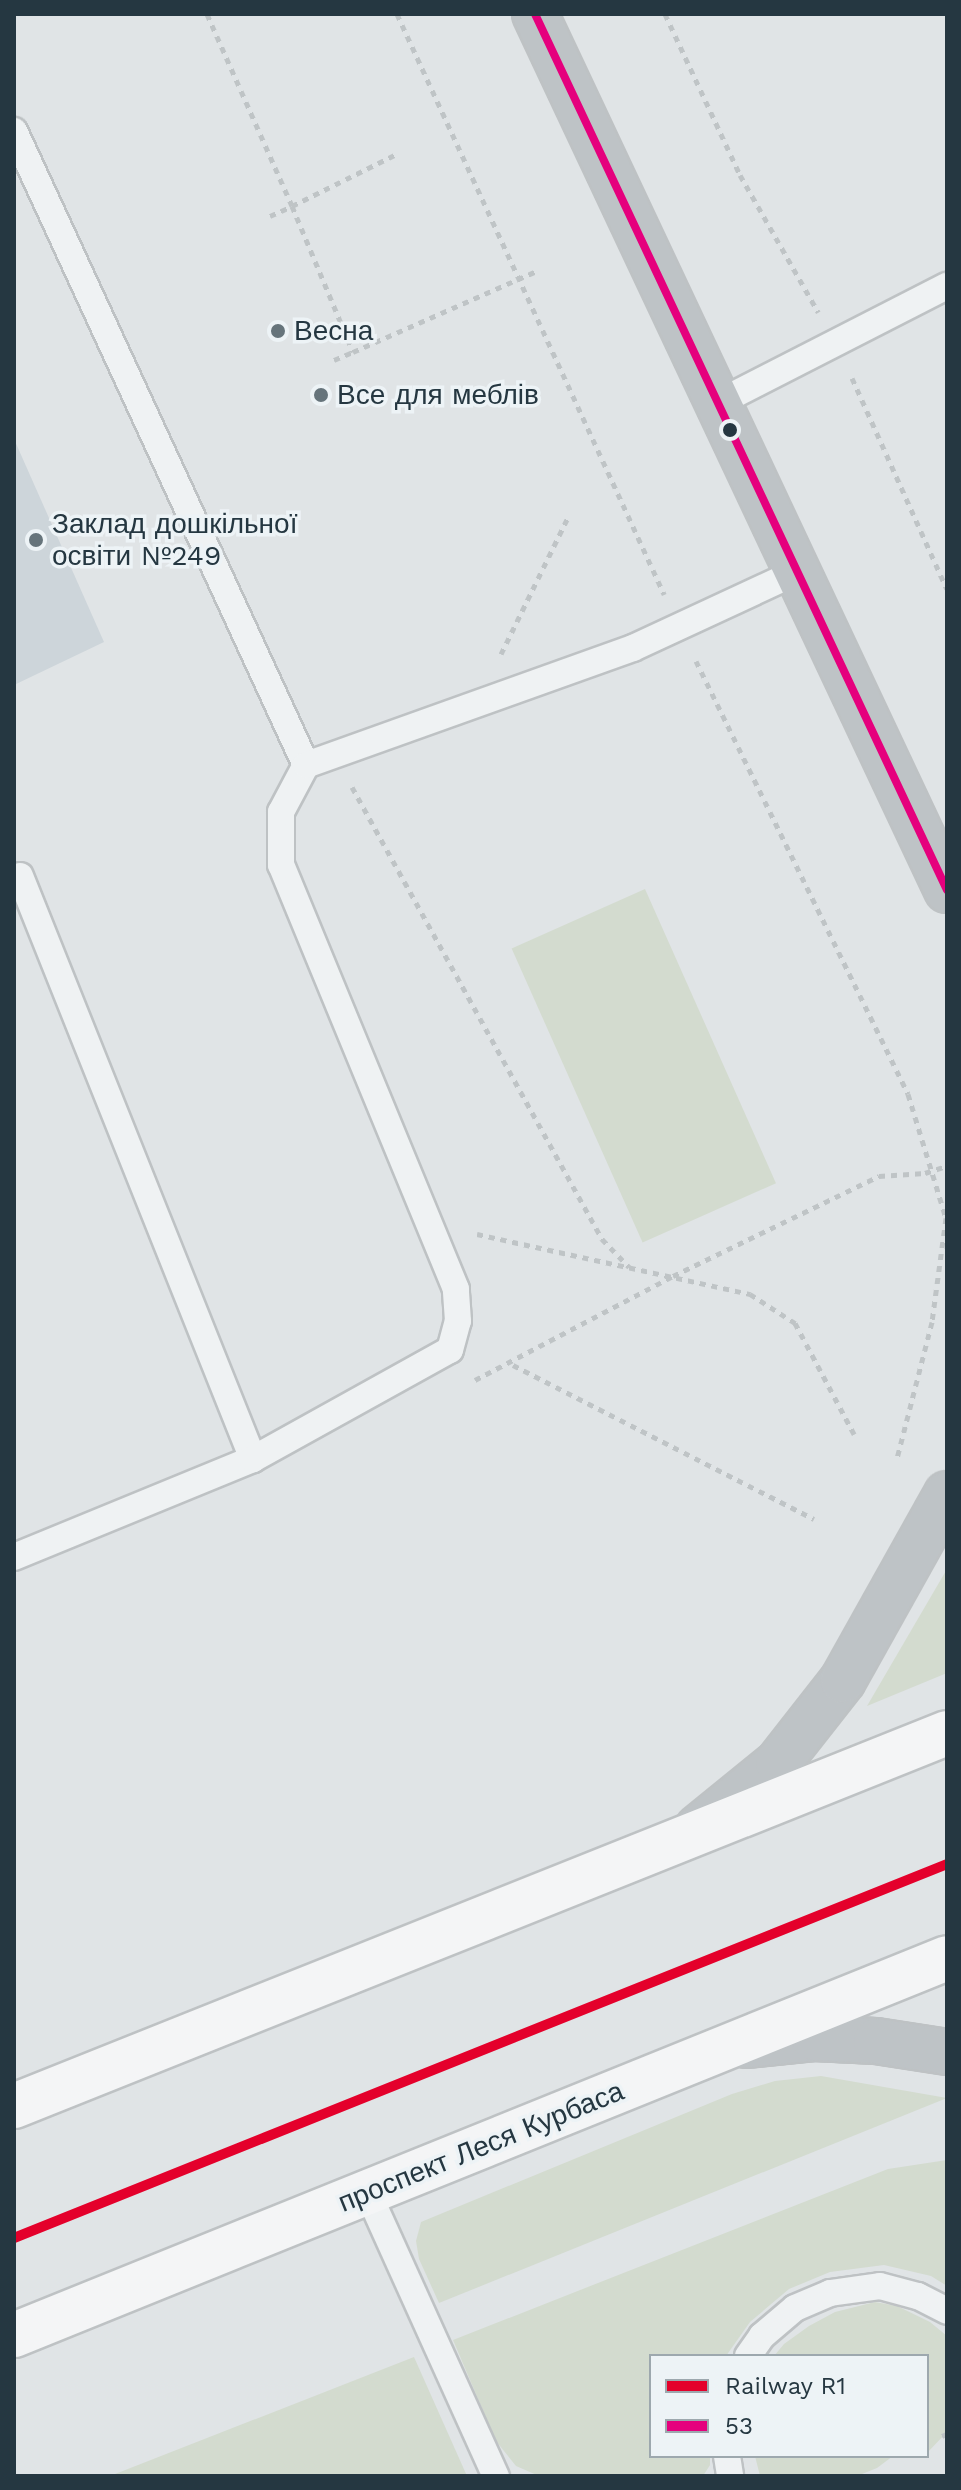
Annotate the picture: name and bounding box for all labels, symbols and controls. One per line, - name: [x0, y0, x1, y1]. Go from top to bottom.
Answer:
- place label: Весна: [294, 314, 373, 348]
- marker: Весна: [269, 322, 287, 340]
- place label: Все для меблів: [337, 378, 539, 412]
- marker: Все для меблів: [312, 386, 330, 404]
- unlabelled marker: [722, 422, 738, 438]
- place label: Заклад дошкільної освіти №249: [52, 507, 297, 573]
- marker: Заклад дошкільної освіти №249: [27, 531, 45, 549]
- street label: проспект Леся Курбаса: [333, 2074, 629, 2220]
- legend: [649, 2354, 929, 2458]
- text: Railway R1: [725, 2372, 846, 2400]
- text: 53: [725, 2412, 753, 2440]

